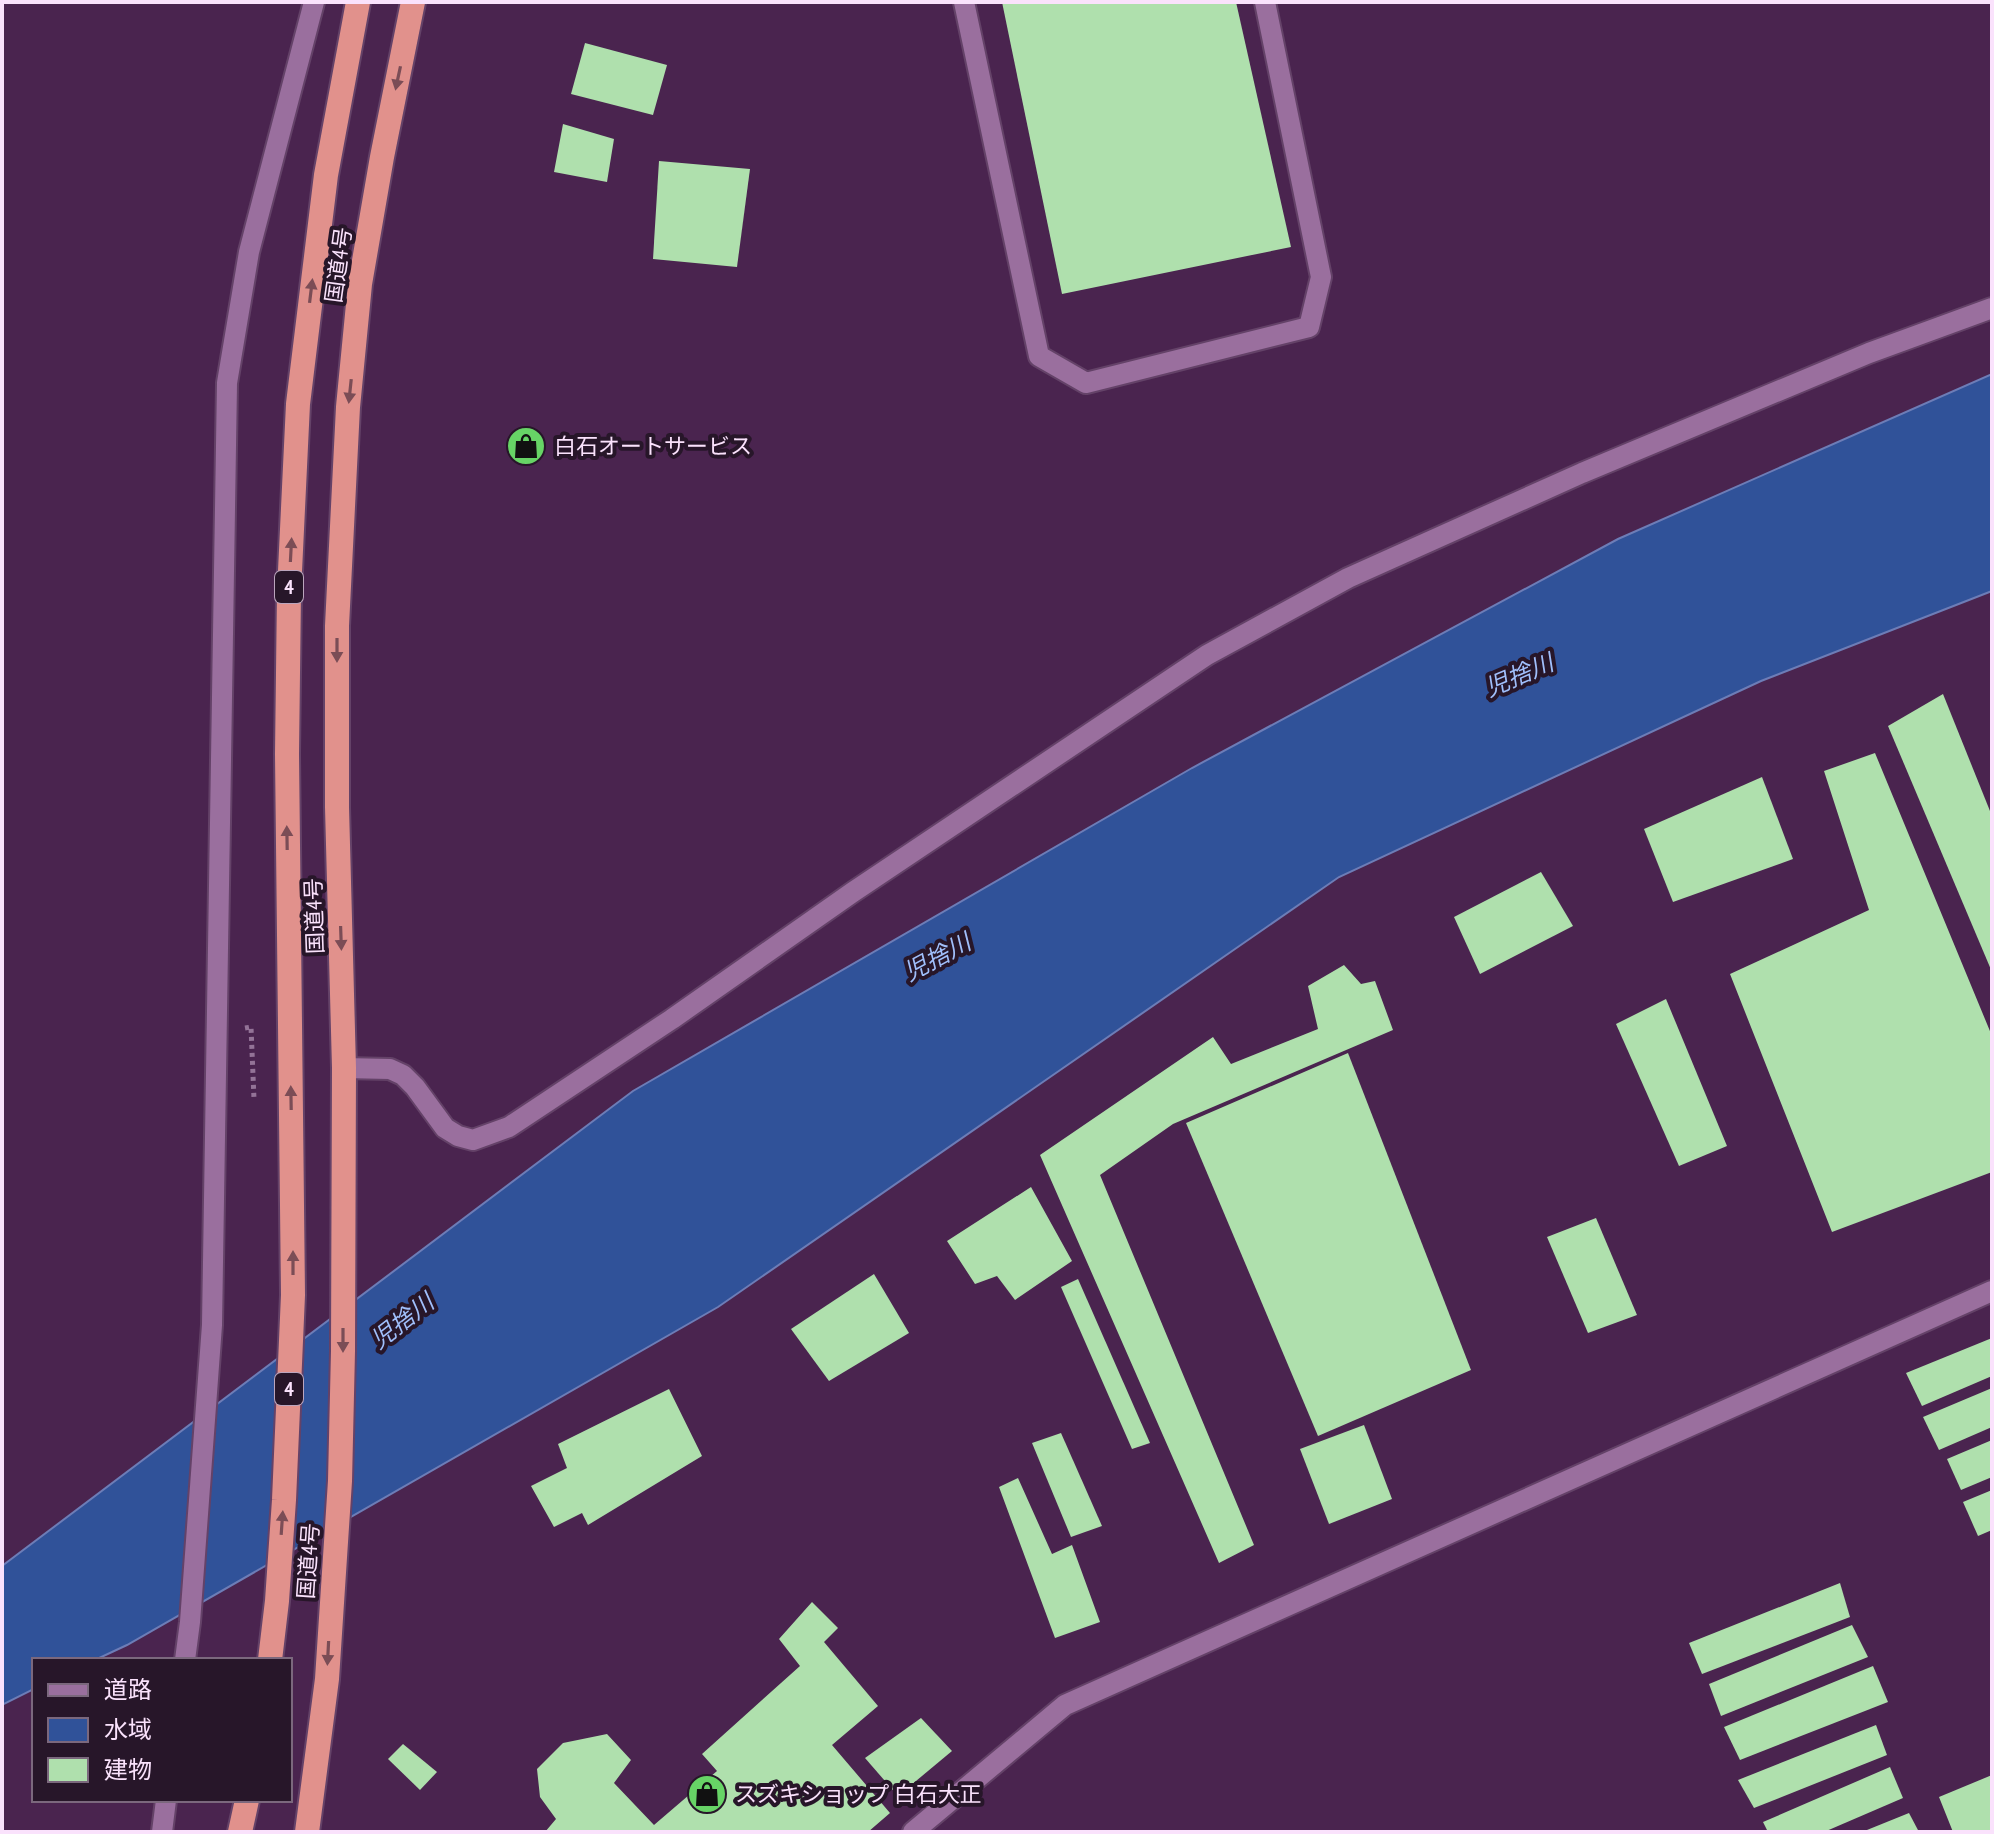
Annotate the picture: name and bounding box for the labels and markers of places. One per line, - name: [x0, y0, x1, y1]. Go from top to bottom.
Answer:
- shop icon: 白石オートサービス: [505, 425, 547, 467]
- place label: 白石オートサービス: [554, 432, 752, 460]
- shop icon: スズキショップ 白石大正: [686, 1773, 728, 1815]
- place label: スズキショップ 白石大正: [735, 1780, 982, 1808]

